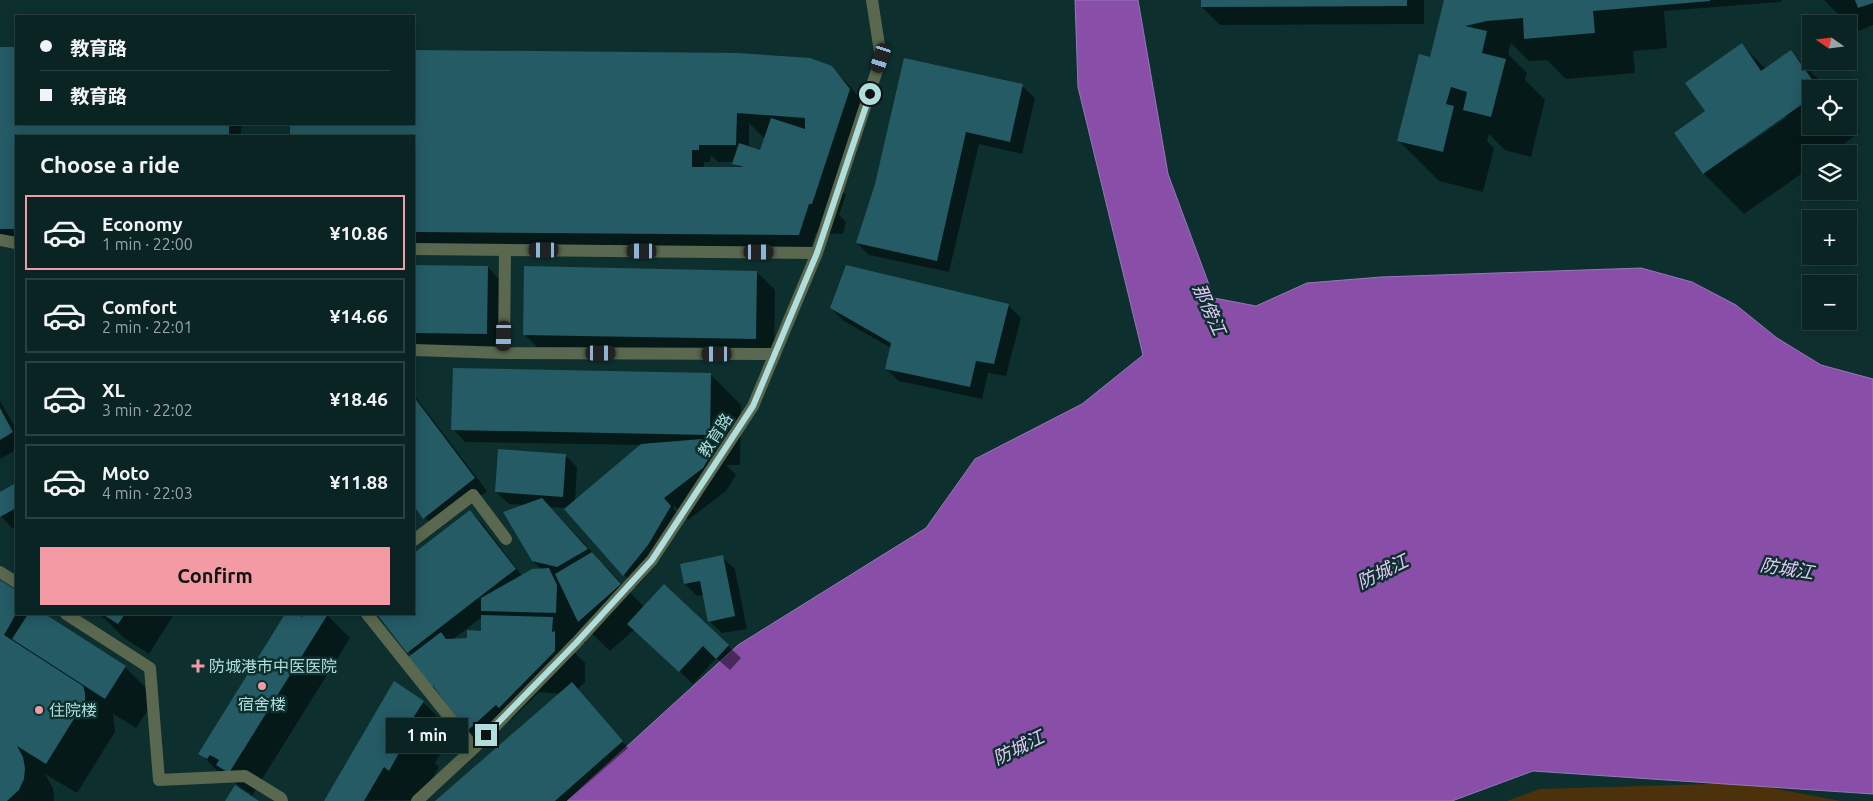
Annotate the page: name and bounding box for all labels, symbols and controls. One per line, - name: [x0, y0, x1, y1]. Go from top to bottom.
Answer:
- north arrow: [1802, 15, 1858, 70]
- map controls: [1802, 15, 1857, 330]
- text: 教育路: [70, 37, 127, 59]
- car: [869, 41, 892, 75]
- button: locate: [1802, 80, 1857, 135]
- route start: [859, 83, 881, 105]
- text: 教育路: [70, 85, 127, 107]
- button: layers: [1802, 145, 1857, 200]
- text: Choose a ride: [40, 152, 180, 177]
- icon: car: [42, 210, 87, 255]
- button: +: [1802, 210, 1857, 265]
- text: Economy: [102, 213, 183, 235]
- text: ¥10.86: [330, 222, 388, 244]
- text: 1 min · 22:00: [102, 235, 193, 253]
- car: [529, 243, 559, 258]
- car: [627, 244, 657, 259]
- car: [744, 245, 774, 260]
- button: −: [1802, 275, 1857, 330]
- water label: 那傍江: [1190, 280, 1231, 340]
- icon: car: [42, 293, 87, 338]
- text: Comfort: [102, 296, 177, 318]
- text: ¥14.66: [330, 305, 388, 327]
- text: 2 min · 22:01: [102, 318, 193, 336]
- car: [496, 321, 511, 351]
- car: [586, 346, 616, 361]
- car: [702, 347, 732, 362]
- icon: car: [42, 376, 87, 421]
- text: XL: [102, 379, 125, 401]
- text: ¥18.46: [330, 388, 388, 410]
- text: 3 min · 22:02: [102, 401, 193, 419]
- street label: 教育路: [694, 410, 736, 460]
- icon: car: [42, 459, 87, 504]
- text: Moto: [102, 462, 150, 484]
- text: ¥11.88: [330, 471, 388, 493]
- text: 4 min · 22:03: [102, 484, 193, 502]
- button: Confirm: [40, 547, 390, 605]
- water label: 防城江: [1353, 549, 1412, 592]
- water label: 防城江: [1759, 554, 1817, 582]
- place label: 防城港市中医医院: [209, 657, 337, 675]
- marker: 防城港市中医医院: [191, 659, 205, 673]
- marker: 宿舍楼: [256, 680, 268, 692]
- place label: 宿舍楼: [238, 695, 286, 713]
- place label: 住院楼: [49, 701, 97, 719]
- marker: 住院楼: [33, 704, 45, 716]
- callout: 1 min: [386, 718, 468, 752]
- route end: [475, 724, 497, 746]
- water label: 防城江: [989, 725, 1048, 768]
- text: 1 min: [407, 726, 447, 744]

